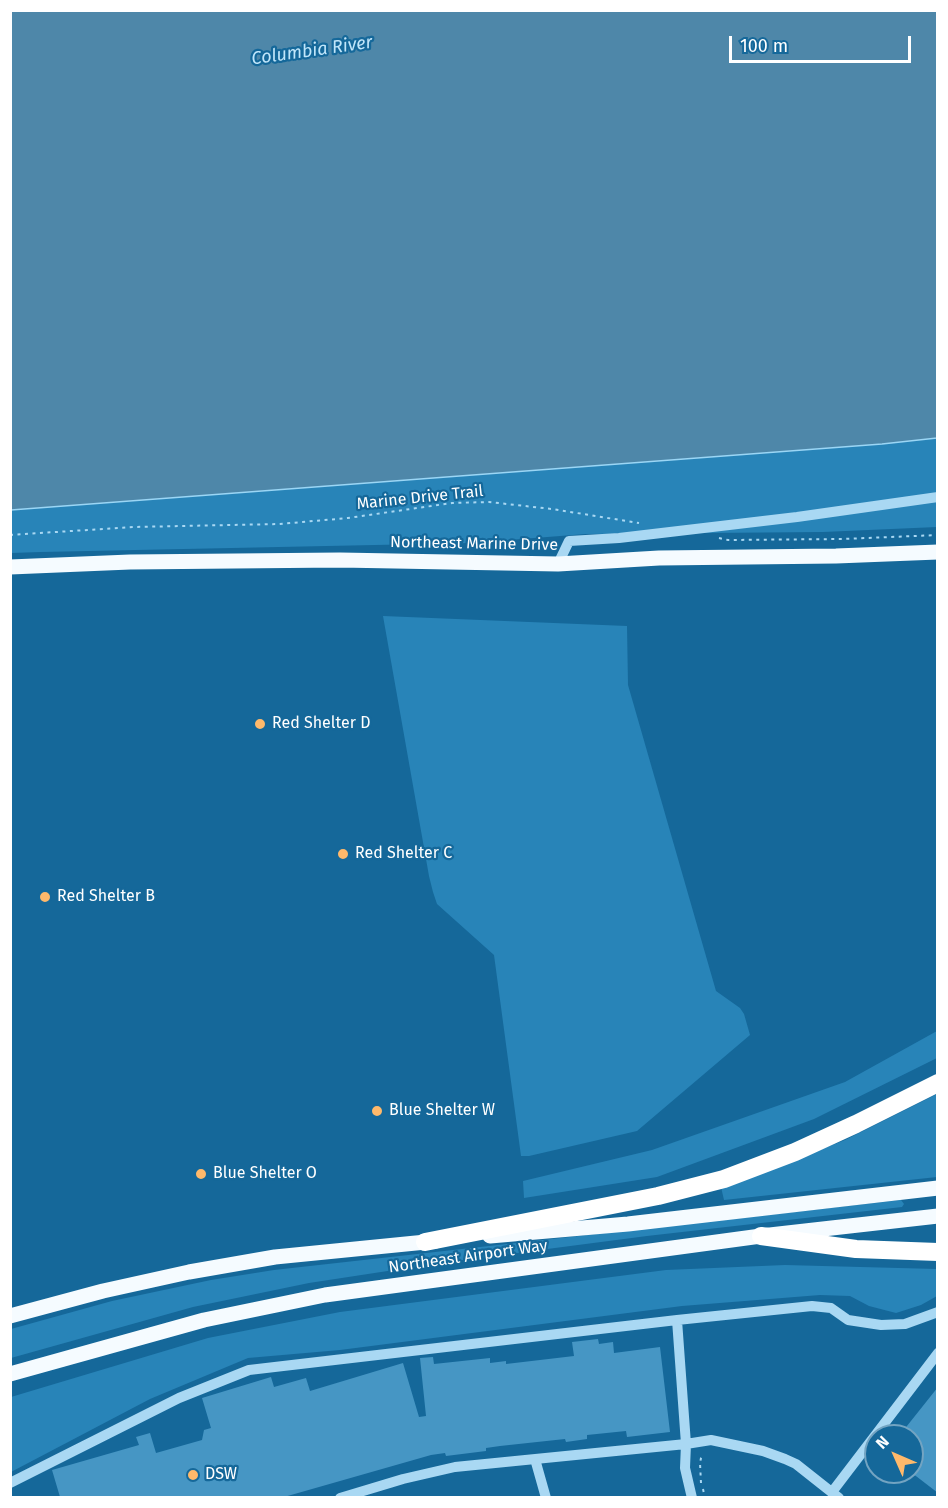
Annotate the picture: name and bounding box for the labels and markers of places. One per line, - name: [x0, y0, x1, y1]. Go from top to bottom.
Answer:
- place label: Red Shelter D: [272, 714, 370, 734]
- marker: Red Shelter D: [253, 717, 267, 731]
- place label: Red Shelter C: [355, 844, 452, 864]
- marker: Red Shelter C: [336, 847, 350, 861]
- place label: Red Shelter B: [57, 887, 155, 907]
- marker: Red Shelter B: [38, 890, 52, 904]
- place label: Blue Shelter W: [389, 1101, 495, 1121]
- marker: Blue Shelter W: [370, 1104, 384, 1118]
- place label: Blue Shelter O: [213, 1164, 317, 1184]
- marker: Blue Shelter O: [194, 1167, 208, 1181]
- place label: DSW: [205, 1465, 237, 1485]
- marker: DSW: [186, 1468, 200, 1482]

